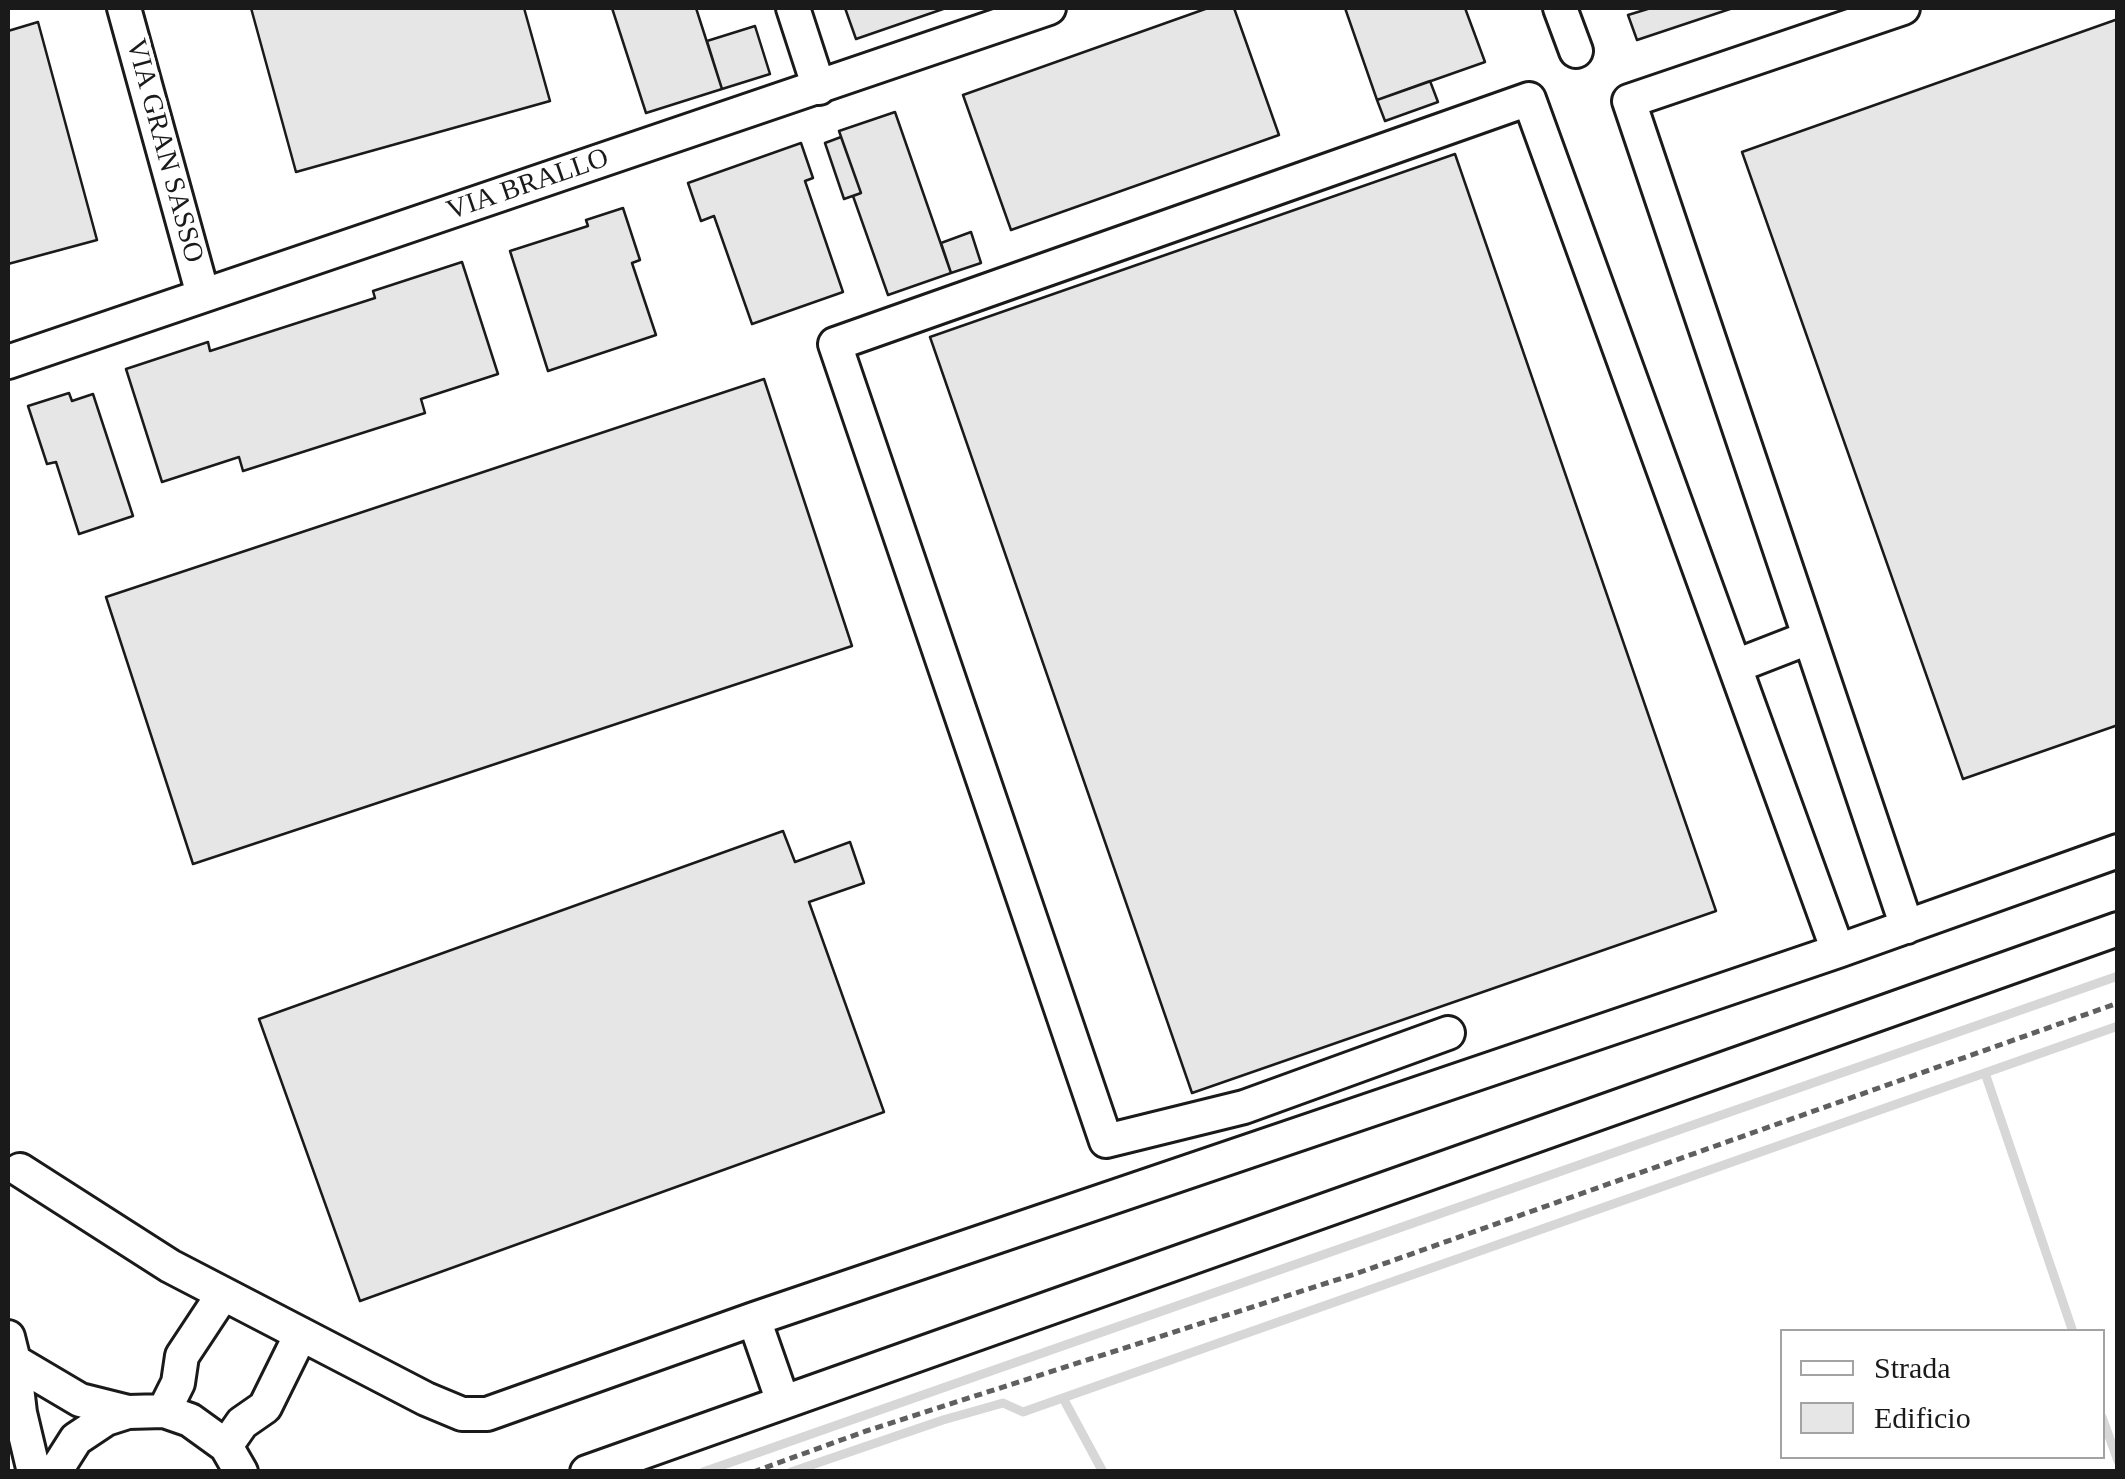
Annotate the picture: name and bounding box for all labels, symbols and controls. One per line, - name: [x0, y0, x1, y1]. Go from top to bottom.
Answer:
- street label: VIA GRAN SASSO: [118, 35, 210, 267]
- street label: VIA BRALLO: [443, 142, 613, 228]
- legend: [1780, 1329, 2105, 1459]
- text: Strada: [1874, 1351, 1951, 1384]
- text: Edificio: [1874, 1401, 1971, 1434]

